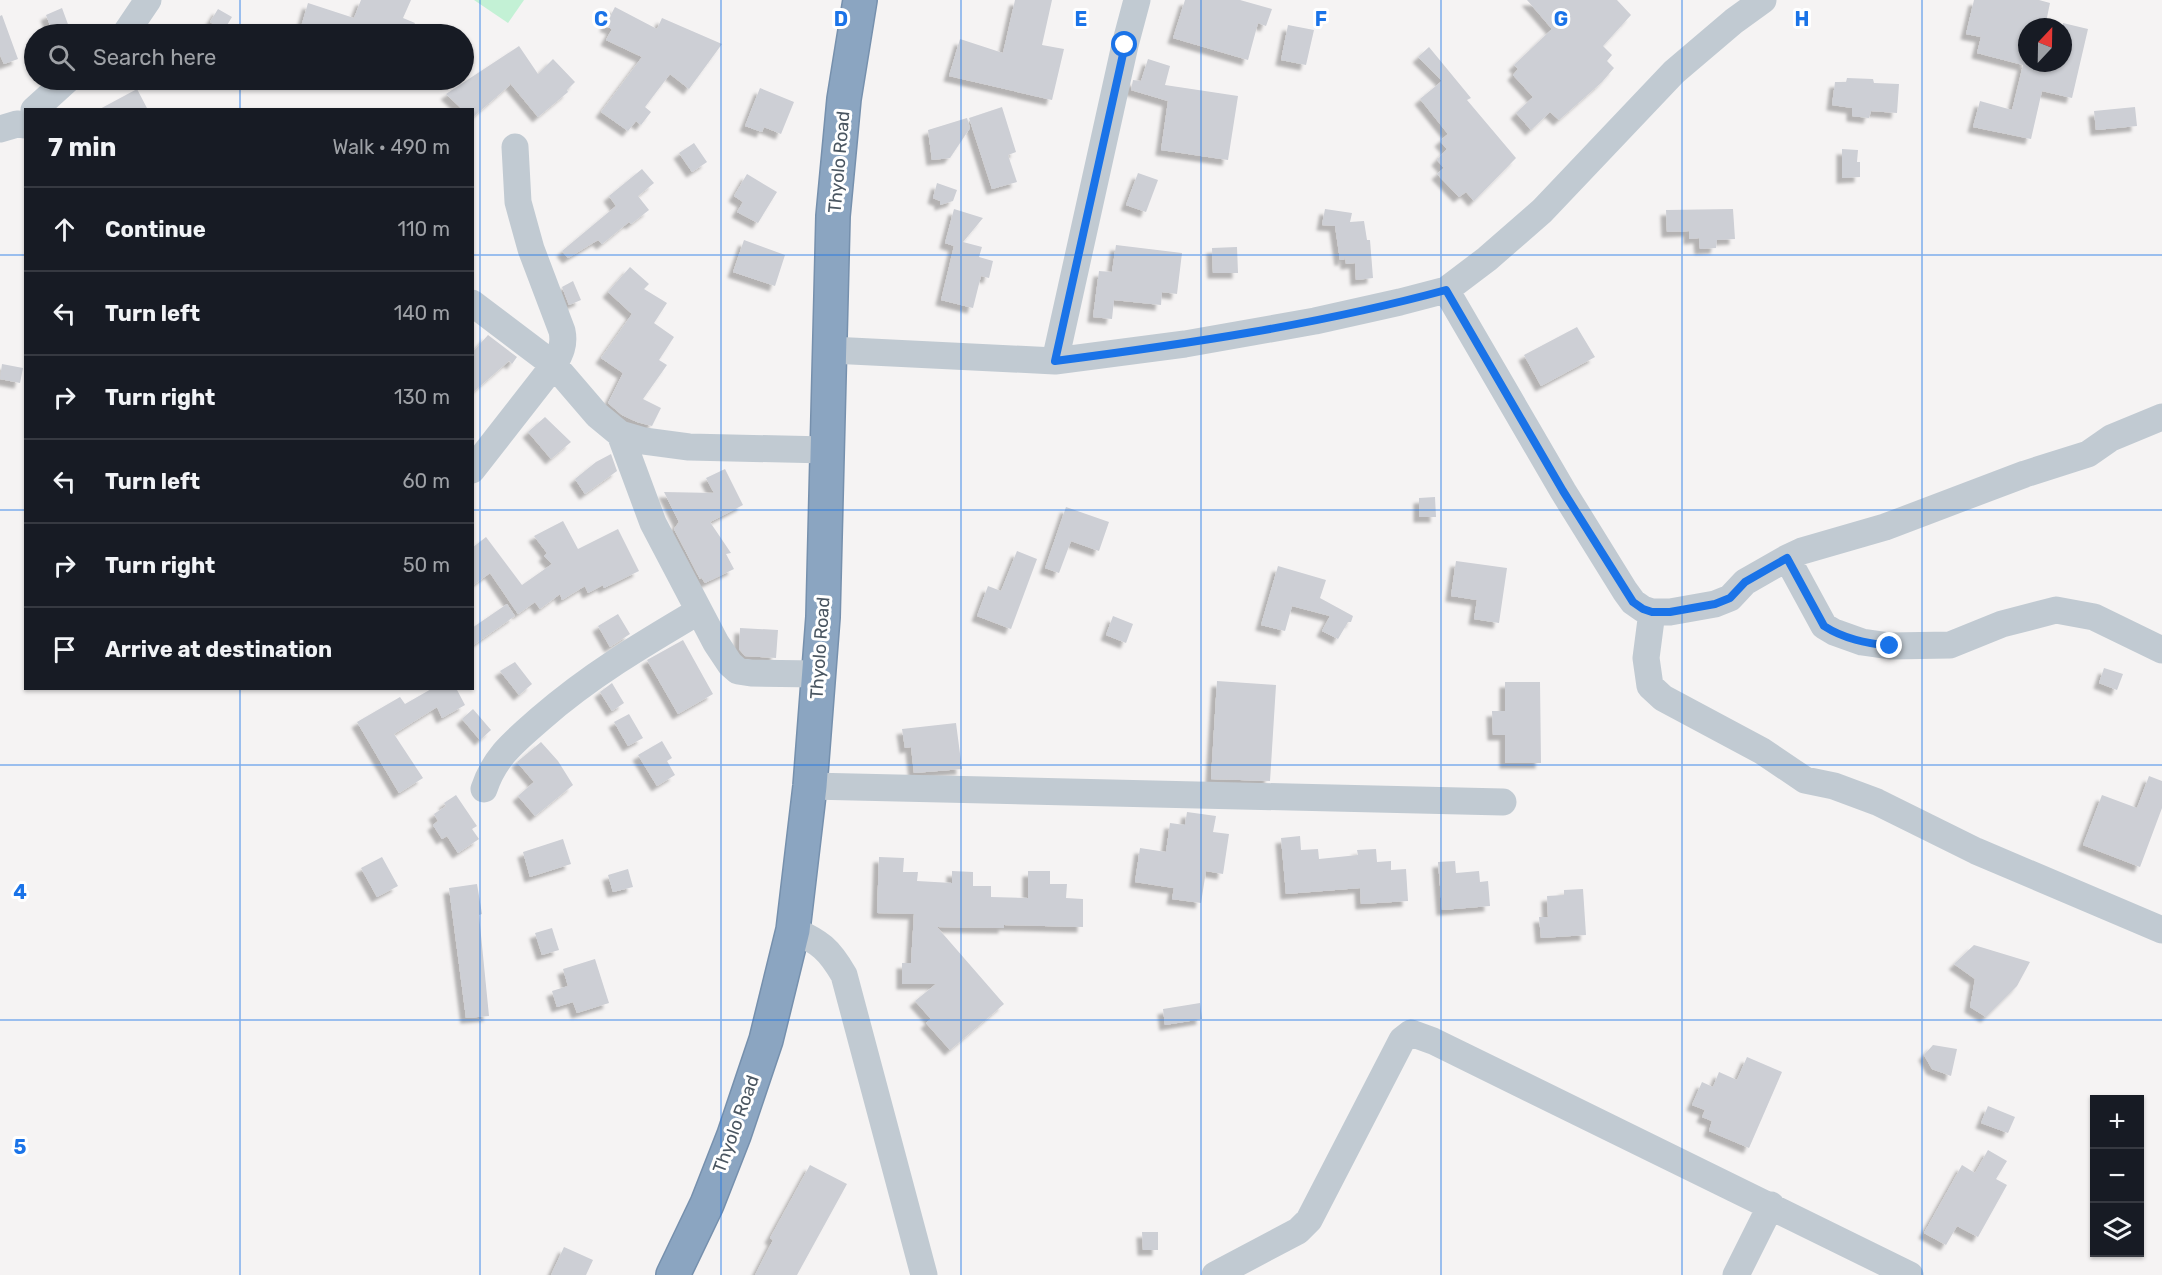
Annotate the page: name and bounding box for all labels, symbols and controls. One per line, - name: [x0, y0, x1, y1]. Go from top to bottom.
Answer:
- text: C: [594, 7, 608, 31]
- text: D: [834, 7, 848, 31]
- text: E: [1075, 7, 1087, 31]
- text: F: [1315, 7, 1327, 31]
- text: G: [1554, 7, 1568, 31]
- text: H: [1795, 7, 1809, 31]
- north arrow: [2018, 18, 2072, 72]
- search box: [24, 24, 474, 90]
- route start: [1111, 31, 1137, 57]
- icon: search: [45, 41, 78, 74]
- text: Search here: [93, 44, 216, 71]
- street label: Thyolo Road: [824, 110, 854, 214]
- text: 7 min: [48, 132, 116, 163]
- text: Walk · 490 m: [332, 135, 450, 159]
- icon: ahead: [48, 213, 81, 246]
- text: Continue: [105, 216, 206, 243]
- text: 110 m: [398, 217, 450, 241]
- icon: left: [48, 297, 81, 330]
- text: Turn left: [105, 300, 200, 327]
- text: 140 m: [394, 301, 450, 325]
- icon: right: [48, 381, 81, 414]
- text: Turn right: [105, 384, 215, 411]
- text: 130 m: [394, 385, 450, 409]
- icon: left: [48, 465, 81, 498]
- text: Turn left: [105, 468, 200, 495]
- text: 60 m: [403, 469, 450, 493]
- icon: right: [48, 549, 81, 582]
- text: Turn right: [105, 552, 215, 579]
- text: 50 m: [403, 553, 450, 577]
- street label: Thyolo Road: [805, 596, 835, 700]
- route end: [1876, 632, 1902, 658]
- icon: arrive: [48, 633, 81, 666]
- text: Arrive at destination: [105, 636, 332, 663]
- text: 4: [13, 880, 27, 904]
- street label: Thyolo Road: [708, 1072, 764, 1176]
- map controls: [2090, 1095, 2144, 1257]
- button: +: [2090, 1095, 2144, 1149]
- text: 5: [14, 1135, 27, 1159]
- button: −: [2090, 1149, 2144, 1203]
- button: layers: [2090, 1203, 2144, 1257]

